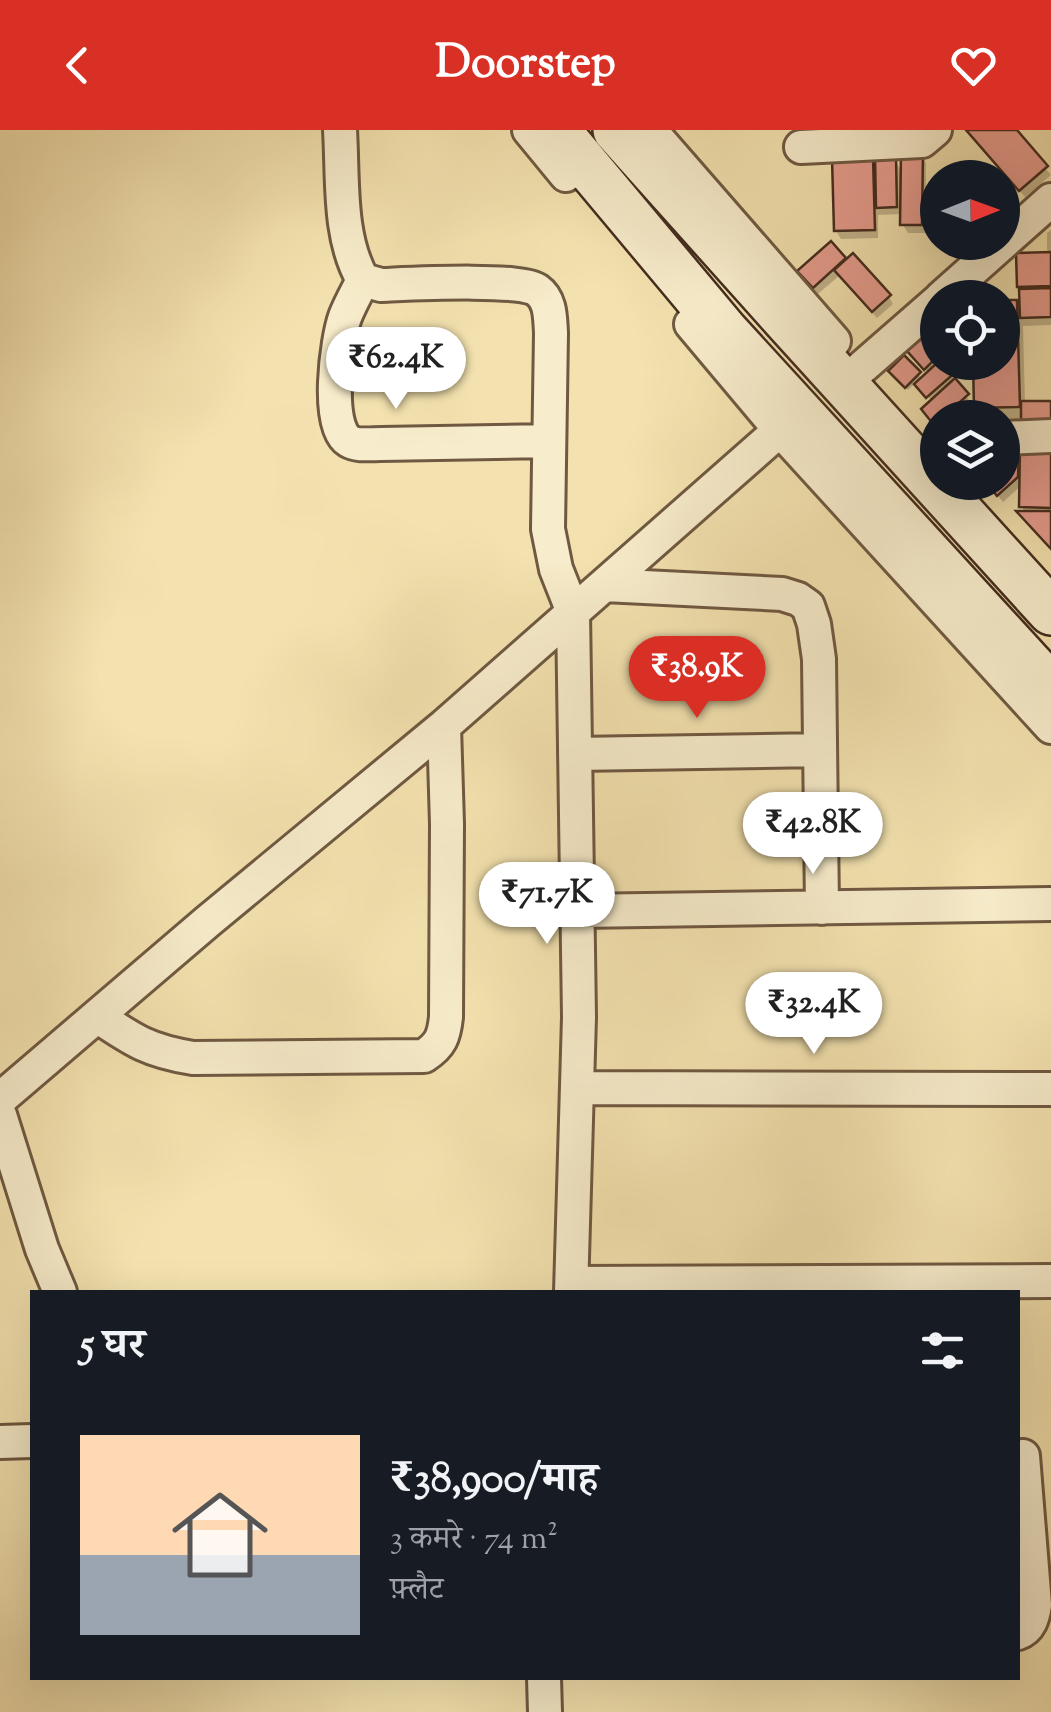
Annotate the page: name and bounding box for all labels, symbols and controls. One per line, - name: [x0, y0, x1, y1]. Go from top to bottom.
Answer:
- text: Doorstep: [435, 33, 616, 98]
- icon: back: [50, 38, 105, 93]
- icon: heart: [946, 38, 1001, 93]
- north arrow: [920, 160, 1020, 260]
- map controls: [920, 160, 1020, 500]
- button: locate: [920, 280, 1020, 380]
- pin: ₹62.4K: [315, 327, 477, 412]
- text: ₹62.4K: [348, 336, 444, 382]
- button: layers: [920, 400, 1020, 500]
- pin: ₹38.9K: [616, 636, 778, 721]
- text: ₹38.9K: [651, 645, 743, 691]
- pin: ₹42.8K: [732, 792, 894, 877]
- text: ₹42.8K: [765, 801, 861, 847]
- pin: ₹71.7K: [466, 862, 628, 947]
- text: ₹71.7K: [501, 871, 593, 917]
- pin: ₹32.4K: [733, 972, 895, 1057]
- text: ₹32.4K: [767, 981, 861, 1027]
- text: 5 घर: [80, 1317, 145, 1377]
- icon: filters: [915, 1323, 970, 1378]
- text: ₹38,900/माह: [390, 1451, 598, 1511]
- icon: home: [160, 1475, 280, 1595]
- text: 3 कमरे · 74 m²: [390, 1517, 558, 1563]
- text: फ़्लैट: [390, 1568, 443, 1614]

